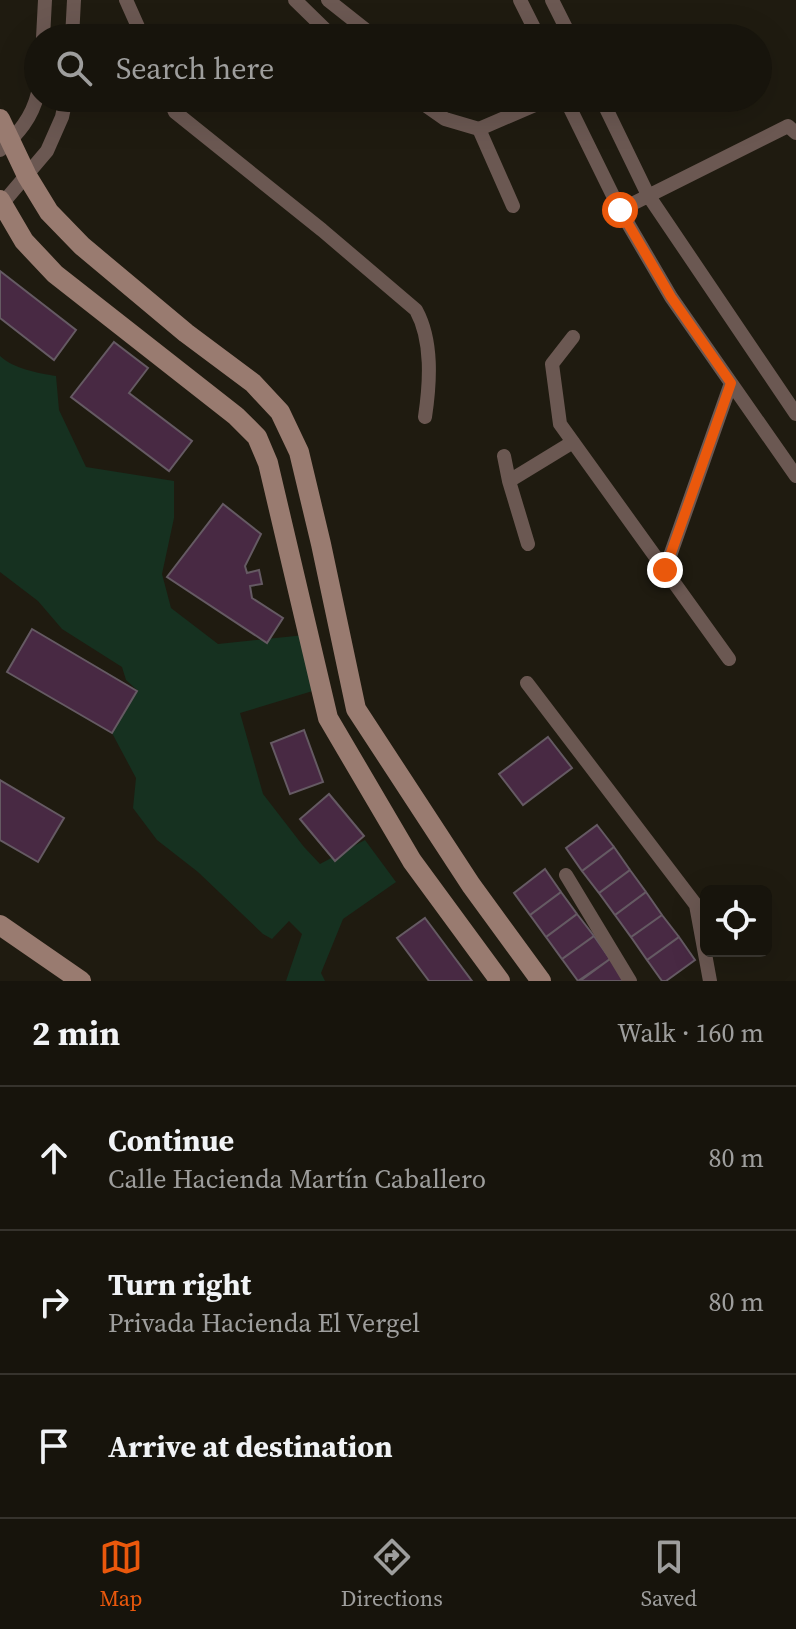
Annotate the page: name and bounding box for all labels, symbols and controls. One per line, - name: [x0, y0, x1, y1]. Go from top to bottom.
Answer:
- search box: [24, 24, 772, 112]
- icon: search: [52, 46, 96, 90]
- text: Search here: [116, 48, 274, 89]
- route start: [602, 192, 638, 228]
- route end: [647, 552, 683, 588]
- map controls: [700, 885, 772, 957]
- button: locate: [700, 885, 772, 957]
- text: 2 min: [32, 1010, 120, 1056]
- text: Walk · 160 m: [617, 1015, 764, 1051]
- text: Continue: [108, 1120, 234, 1161]
- icon: ahead: [32, 1136, 76, 1180]
- text: 80 m: [709, 1140, 764, 1176]
- text: Calle Hacienda Martín Caballero: [108, 1161, 486, 1197]
- text: Turn right: [108, 1264, 251, 1305]
- icon: right: [32, 1280, 76, 1324]
- text: 80 m: [709, 1284, 764, 1320]
- text: Privada Hacienda El Vergel: [108, 1305, 420, 1341]
- icon: arrive: [32, 1424, 76, 1468]
- text: Arrive at destination: [108, 1426, 393, 1467]
- tab: Map: [99, 1535, 143, 1613]
- tab: Directions: [341, 1535, 443, 1613]
- tab: Saved: [641, 1535, 697, 1613]

